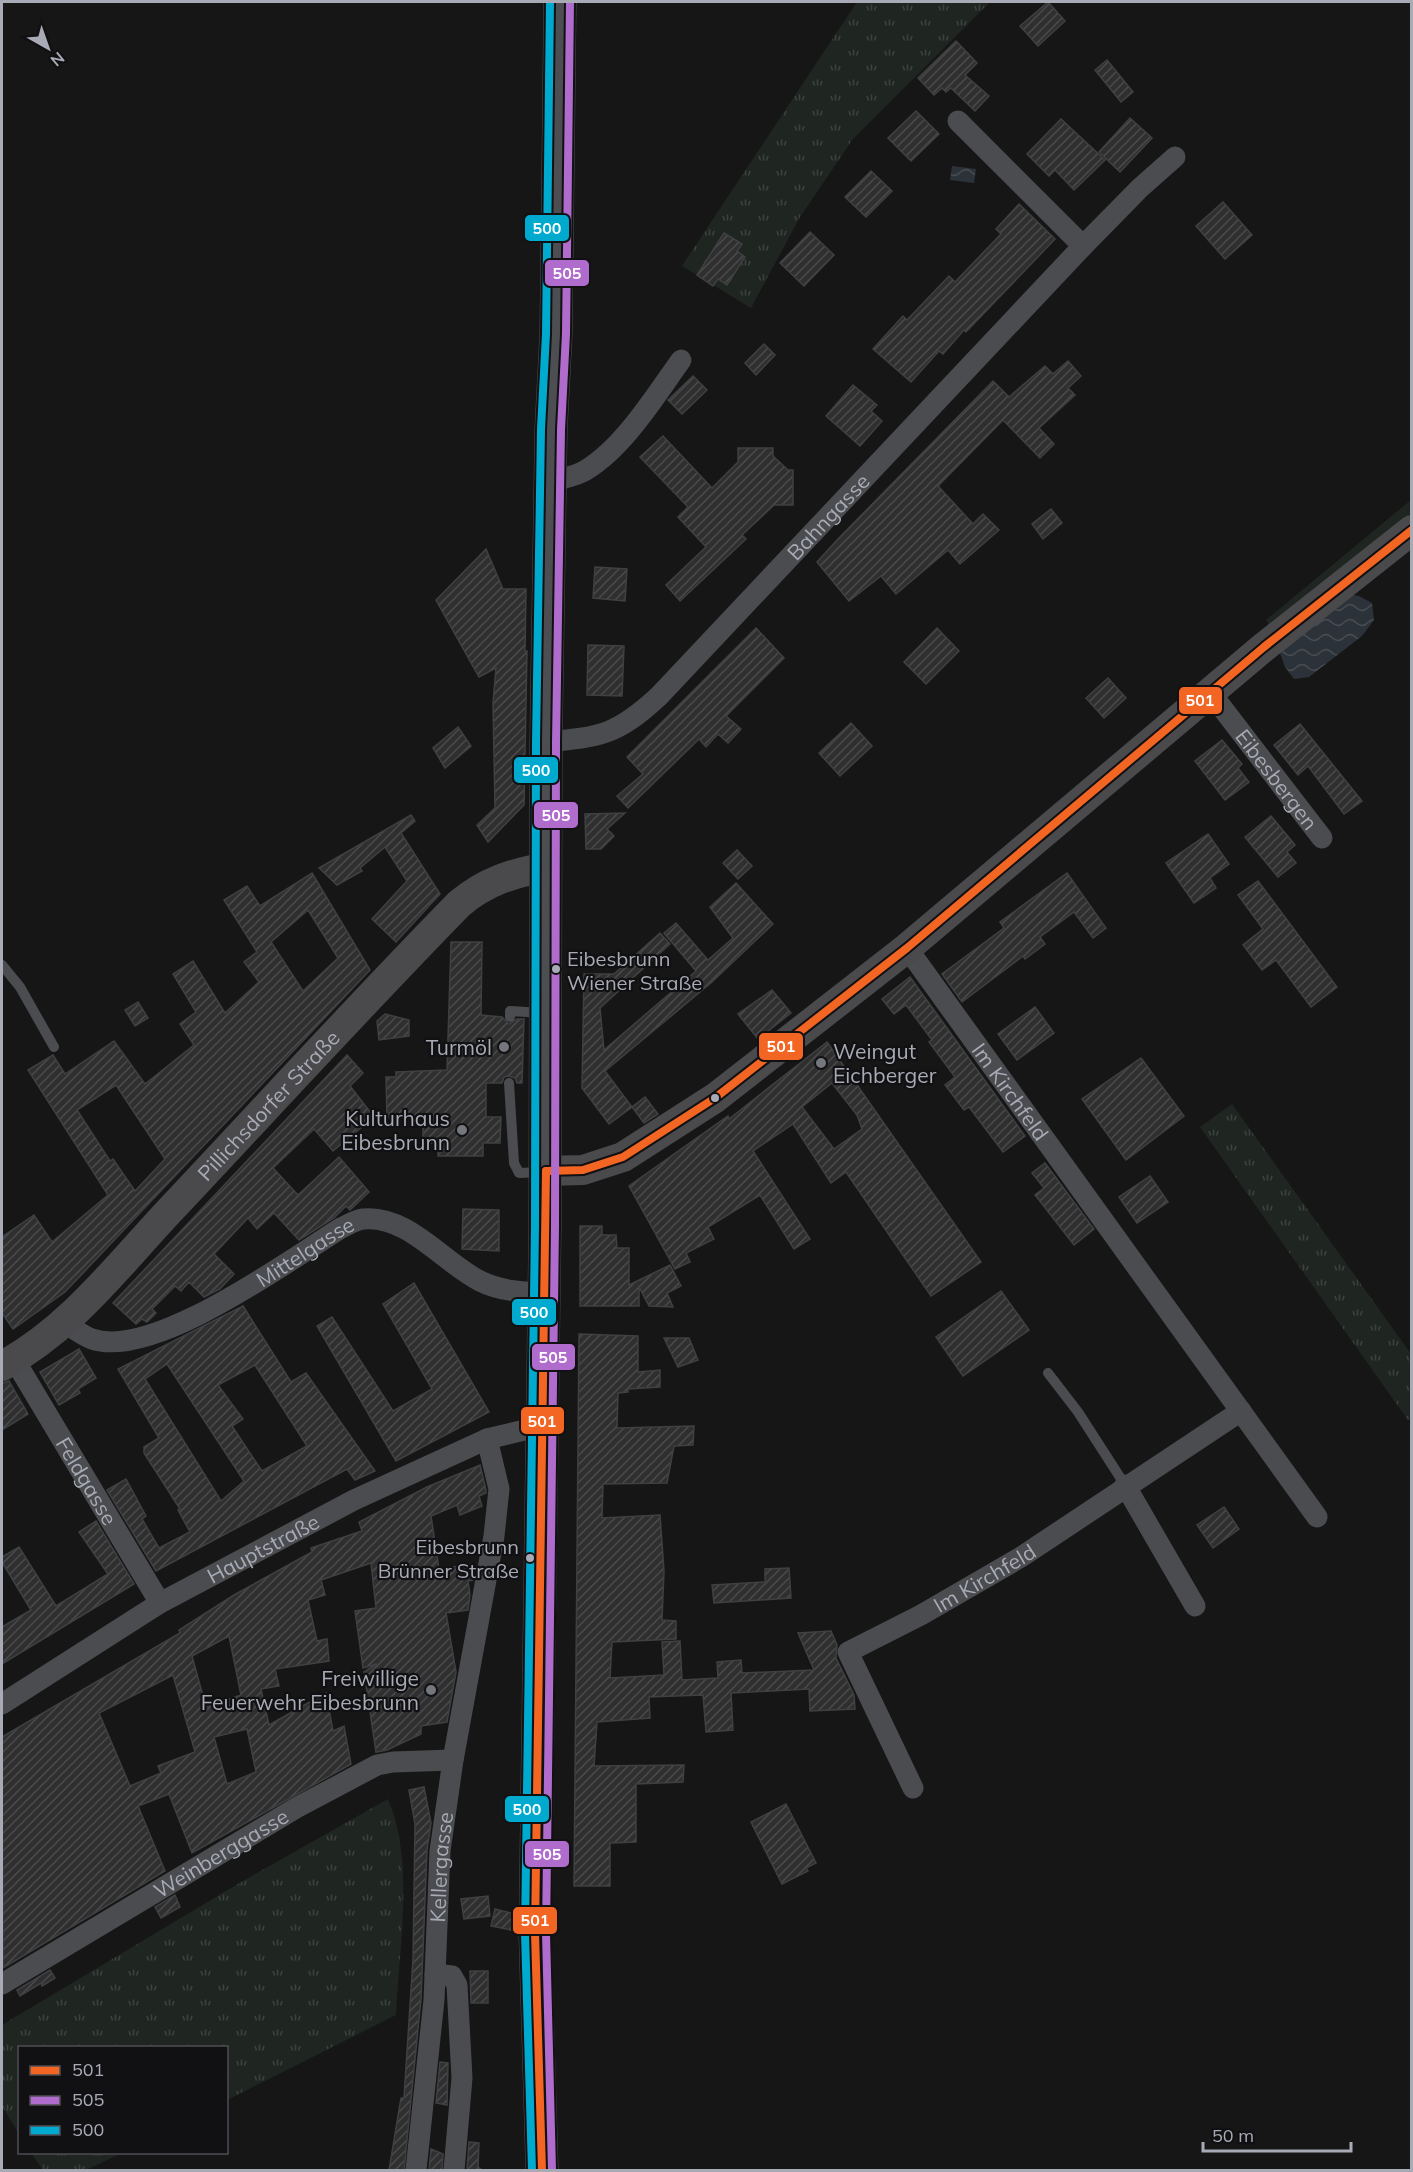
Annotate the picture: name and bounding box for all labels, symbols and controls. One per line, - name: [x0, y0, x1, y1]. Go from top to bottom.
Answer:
- north arrow: [18, 18, 78, 78]
- text: N: [47, 48, 69, 71]
- line badge: 500: [524, 214, 570, 242]
- text: 500: [533, 218, 561, 238]
- line badge: 505: [544, 259, 590, 287]
- text: 505: [553, 263, 582, 283]
- street label: Bahngasse: [781, 468, 875, 565]
- line badge: 501: [1178, 686, 1223, 715]
- text: 501: [1186, 690, 1214, 710]
- street label: Eibesbergen: [1230, 724, 1324, 835]
- line badge: 500: [513, 756, 559, 784]
- text: 500: [522, 760, 550, 780]
- line badge: 505: [533, 801, 579, 829]
- text: 505: [542, 805, 571, 825]
- place label: Eibesbrunn Wiener Straße: [567, 946, 702, 995]
- marker: Eibesbrunn Wiener Straße: [550, 963, 562, 975]
- street label: Pillichsdorfer Straße: [192, 1025, 345, 1186]
- line badge: 501: [758, 1032, 804, 1061]
- place label: Turmöl: [426, 1034, 492, 1060]
- text: 501: [767, 1036, 795, 1056]
- place label: Weingut Eichberger: [833, 1038, 937, 1088]
- street label: Im Kirchfeld: [967, 1038, 1054, 1145]
- marker: Turmöl: [497, 1040, 511, 1054]
- marker: Weingut Eichberger: [814, 1056, 828, 1070]
- unlabelled marker: [709, 1092, 721, 1104]
- place label: Kulturhaus Eibesbrunn: [341, 1105, 450, 1155]
- marker: Kulturhaus Eibesbrunn: [455, 1123, 469, 1137]
- street label: Mittelgasse: [251, 1211, 358, 1292]
- line badge: 500: [511, 1298, 557, 1326]
- text: 500: [520, 1302, 548, 1322]
- line badge: 505: [531, 1343, 576, 1371]
- text: 505: [539, 1347, 568, 1367]
- line badge: 501: [520, 1406, 565, 1435]
- text: 501: [528, 1411, 556, 1431]
- street label: Feldgasse: [51, 1432, 123, 1530]
- street label: Hauptstraße: [202, 1508, 323, 1589]
- place label: Eibesbrunn Brünner Straße: [378, 1534, 519, 1583]
- street label: Im Kirchfeld: [929, 1538, 1040, 1618]
- marker: Eibesbrunn Brünner Straße: [524, 1552, 536, 1564]
- place label: Freiwillige Feuerwehr Eibesbrunn: [201, 1665, 419, 1715]
- marker: Freiwillige Feuerwehr Eibesbrunn: [424, 1683, 438, 1697]
- line badge: 500: [504, 1795, 550, 1823]
- text: 500: [513, 1799, 541, 1819]
- street label: Weinberggasse: [149, 1803, 293, 1903]
- street label: Kellergasse: [424, 1810, 458, 1923]
- line badge: 505: [524, 1840, 570, 1868]
- text: 505: [533, 1844, 562, 1864]
- line badge: 501: [512, 1906, 558, 1935]
- text: 501: [521, 1910, 549, 1930]
- legend: [18, 2046, 228, 2154]
- text: 501: [72, 2058, 104, 2081]
- text: 505: [72, 2088, 105, 2111]
- scale bar: [1203, 2115, 1352, 2153]
- text: 500: [72, 2118, 104, 2141]
- text: 50 m: [1212, 2124, 1254, 2147]

